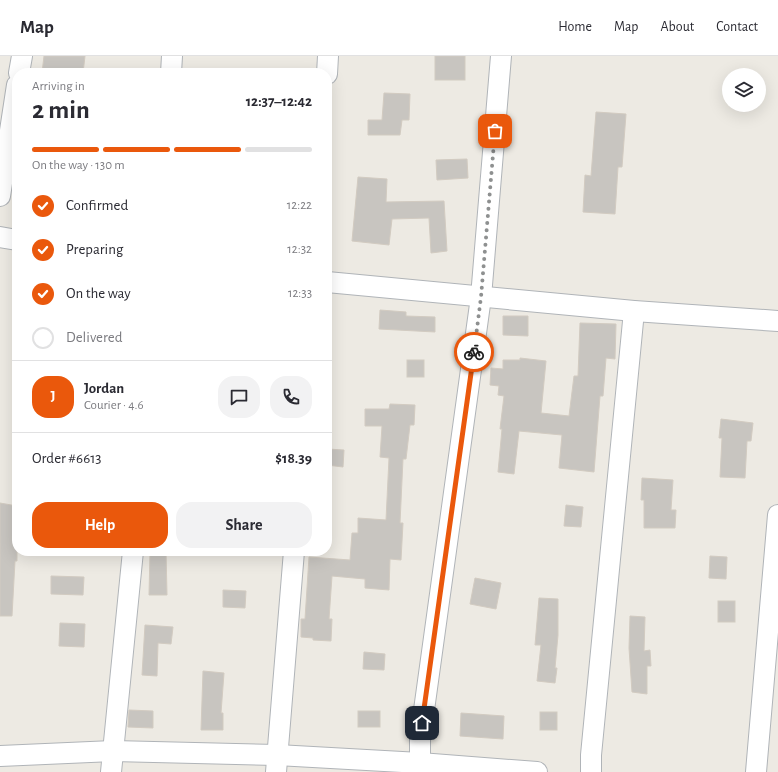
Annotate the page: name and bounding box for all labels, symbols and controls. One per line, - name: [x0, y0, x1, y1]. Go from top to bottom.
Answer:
- text: Map: [20, 18, 54, 37]
- text: Home: [558, 20, 592, 34]
- text: Map: [614, 20, 638, 34]
- text: About: [660, 20, 694, 34]
- text: Contact: [716, 20, 758, 34]
- map controls: [722, 68, 766, 112]
- button: layers: [722, 68, 766, 112]
- text: Arriving in: [32, 80, 85, 93]
- text: 12:37–12:42: [246, 94, 312, 109]
- text: 2 min: [32, 97, 90, 123]
- pin: [478, 114, 512, 148]
- icon: bag: [484, 120, 506, 142]
- text: On the way · 130 m: [32, 159, 125, 172]
- icon: check: [32, 195, 54, 217]
- text: Confirmed: [66, 198, 128, 213]
- text: 12:22: [287, 199, 312, 212]
- icon: check: [32, 239, 54, 261]
- text: Preparing: [66, 242, 123, 257]
- text: 12:32: [287, 243, 312, 256]
- icon: check: [32, 283, 54, 305]
- text: On the way: [66, 286, 131, 301]
- text: 12:33: [288, 287, 312, 300]
- text: Delivered: [66, 330, 123, 345]
- courier: [454, 332, 494, 372]
- icon: bike: [463, 341, 485, 363]
- button: chat: [218, 376, 260, 418]
- button: phone: [270, 376, 312, 418]
- text: Jordan: [84, 381, 124, 396]
- text: J: [50, 389, 56, 404]
- text: Courier · 4.6: [84, 399, 144, 412]
- text: Order #6613: [32, 451, 102, 466]
- text: $18.39: [275, 451, 312, 466]
- button: Help: [32, 502, 168, 548]
- button: Share: [176, 502, 312, 548]
- pin: [405, 706, 439, 740]
- icon: home: [411, 712, 433, 734]

